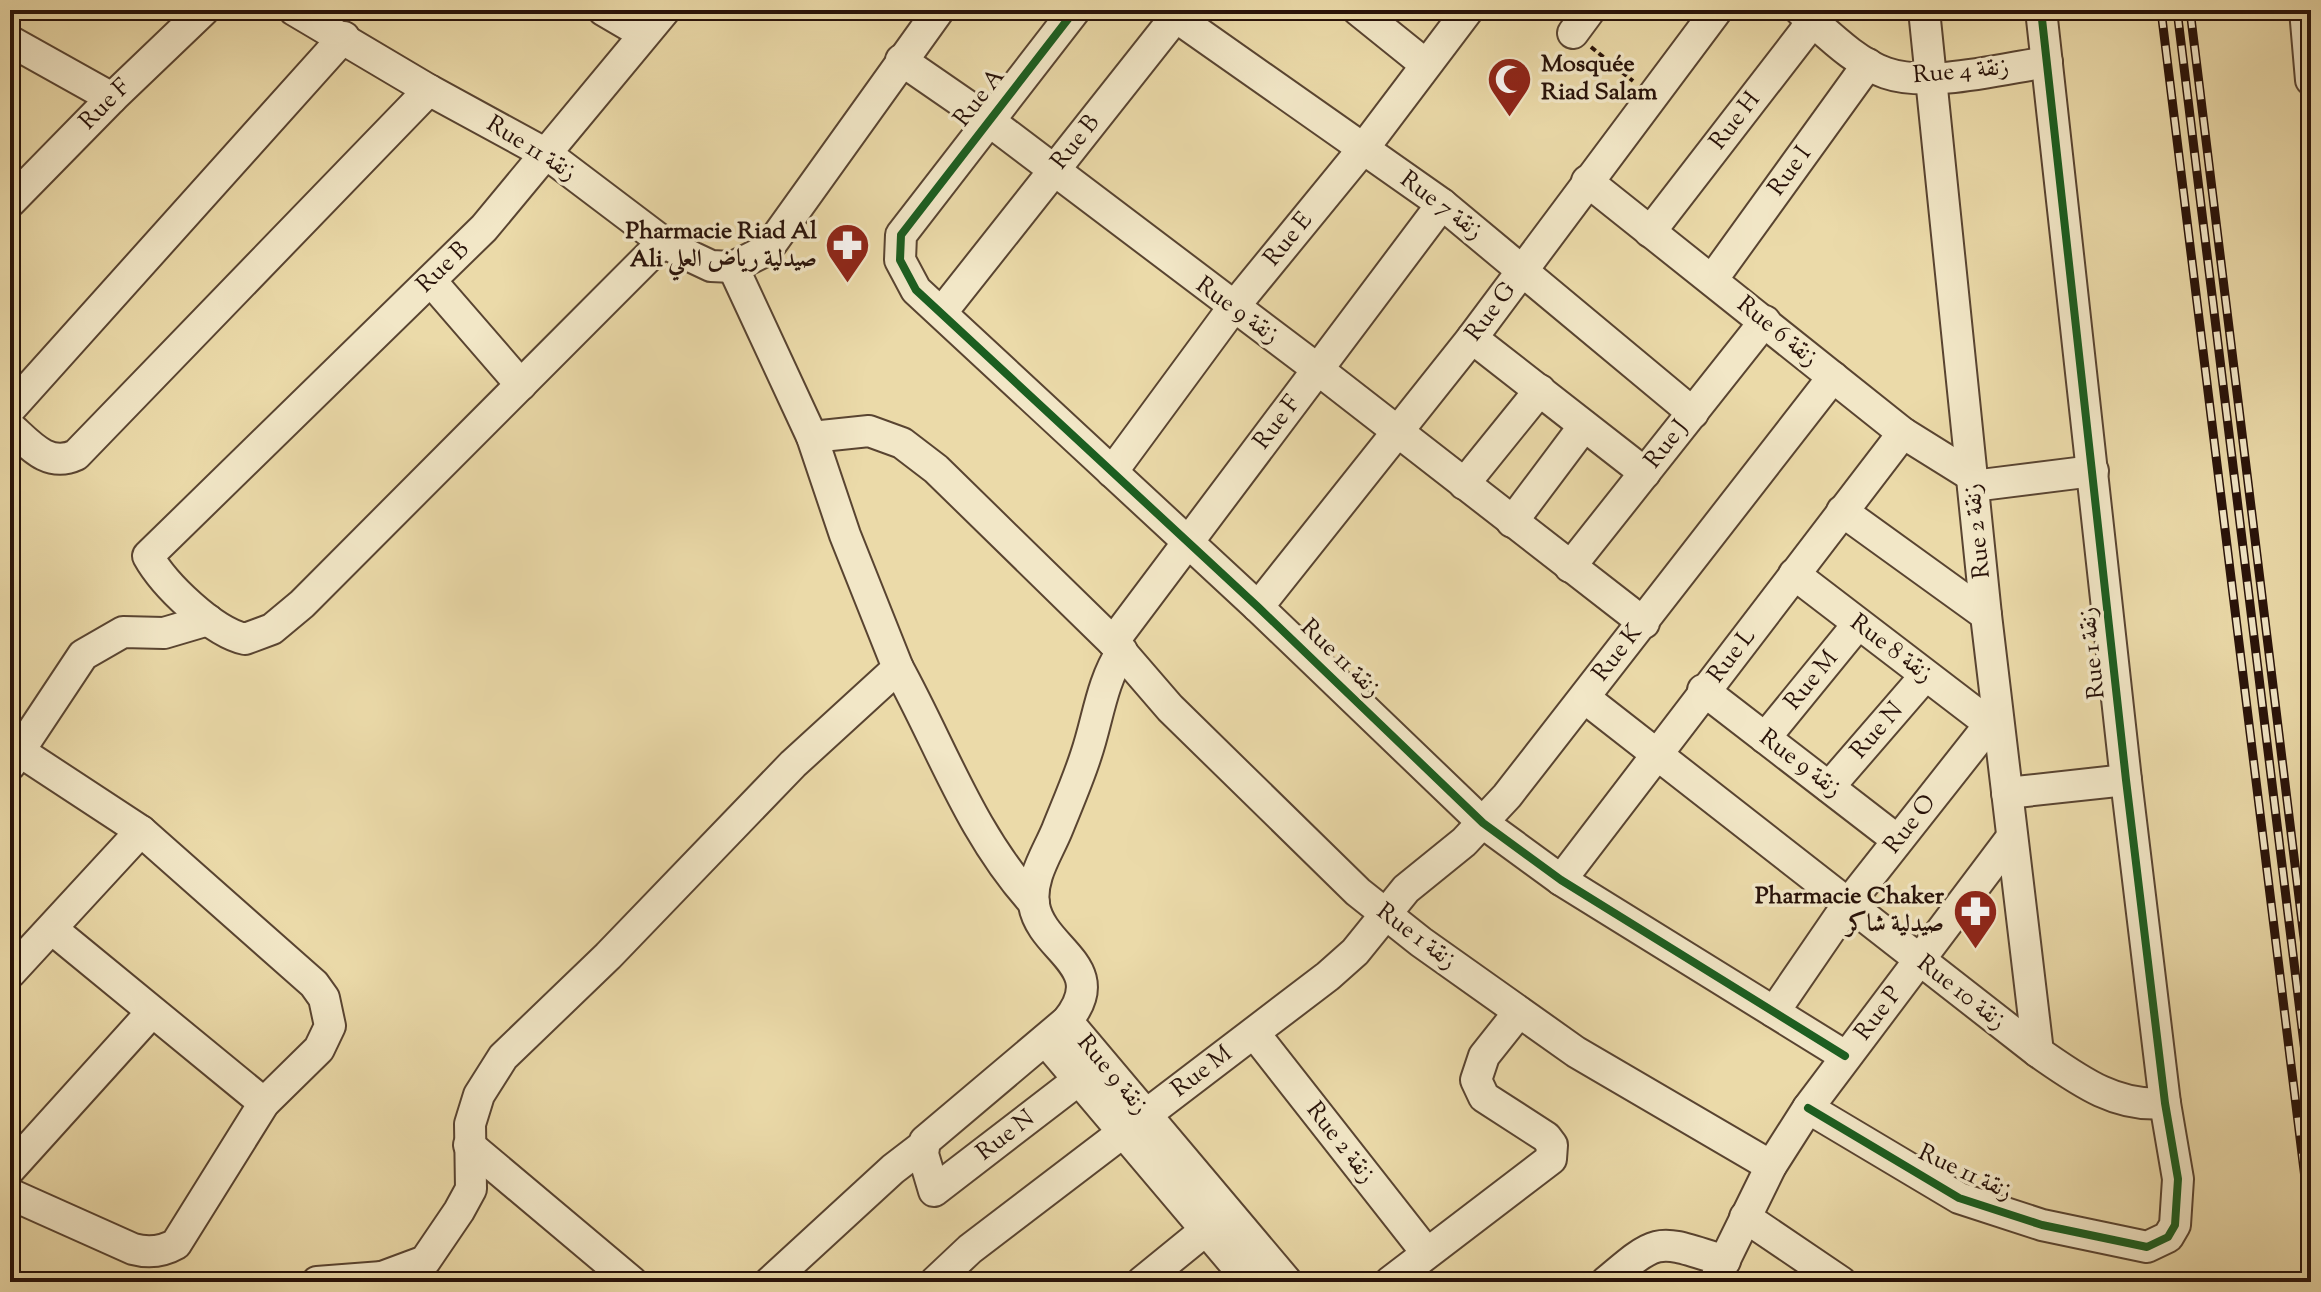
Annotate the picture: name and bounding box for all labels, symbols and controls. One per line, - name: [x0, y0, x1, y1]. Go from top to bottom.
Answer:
- place label: Mosquée Riad Salam: [1541, 48, 1658, 110]
- street label: Rue 4 زنقة: [1912, 51, 2010, 93]
- mosque icon: Mosquée Riad Salam: [1486, 55, 1534, 118]
- street label: Rue A: [946, 61, 1014, 135]
- street label: Rue F: [72, 72, 138, 138]
- street label: Rue H: [1702, 85, 1769, 158]
- street label: Rue 11 زنقة: [479, 108, 583, 190]
- street label: Rue B: [1044, 108, 1109, 177]
- street label: Rue I: [1761, 139, 1820, 203]
- street label: Rue 7 زنقة: [1392, 164, 1490, 248]
- street label: Rue E: [1256, 205, 1322, 274]
- place label: Pharmacie Riad Al Ali صيدلية رياض العلي: [626, 215, 817, 281]
- pharmacy icon: Pharmacie Riad Al Ali صيدلية رياض العلي: [824, 222, 872, 285]
- street label: Rue B: [409, 234, 477, 301]
- street label: Rue 9 زنقة: [1188, 269, 1286, 353]
- street label: Rue G: [1458, 275, 1525, 349]
- street label: Rue 6 زنقة: [1729, 289, 1825, 375]
- street label: Rue F: [1246, 389, 1309, 457]
- street label: Rue J: [1637, 413, 1697, 476]
- street label: Rue 2 زنقة: [1956, 482, 2000, 580]
- street label: Rue 1 زنقة: [2071, 605, 2115, 701]
- street label: Rue 8 زنقة: [1842, 607, 1940, 691]
- street label: Rue 11 زنقة: [1292, 612, 1388, 706]
- street label: Rue K: [1585, 618, 1651, 689]
- street label: Rue L: [1700, 621, 1764, 691]
- street label: Rue M: [1777, 643, 1847, 718]
- street label: Rue N: [1843, 695, 1912, 767]
- street label: Rue 9 زنقة: [1752, 722, 1848, 806]
- street label: Rue O: [1876, 788, 1945, 862]
- place label: Pharmacie Chaker صيدلية شاكر: [1755, 880, 1945, 942]
- pharmacy icon: Pharmacie Chaker صيدلية شاكر: [1951, 887, 1999, 950]
- street label: Rue 1 زنقة: [1369, 896, 1463, 978]
- street label: Rue 10 زنقة: [1909, 947, 2013, 1039]
- street label: Rue P: [1847, 979, 1911, 1048]
- street label: Rue 9 زنقة: [1068, 1027, 1156, 1123]
- street label: Rue M: [1164, 1038, 1240, 1106]
- street label: Rue 2 زنقة: [1297, 1095, 1383, 1191]
- street label: Rue N: [970, 1102, 1042, 1170]
- street label: Rue 11 زنقة: [1912, 1136, 2018, 1210]

